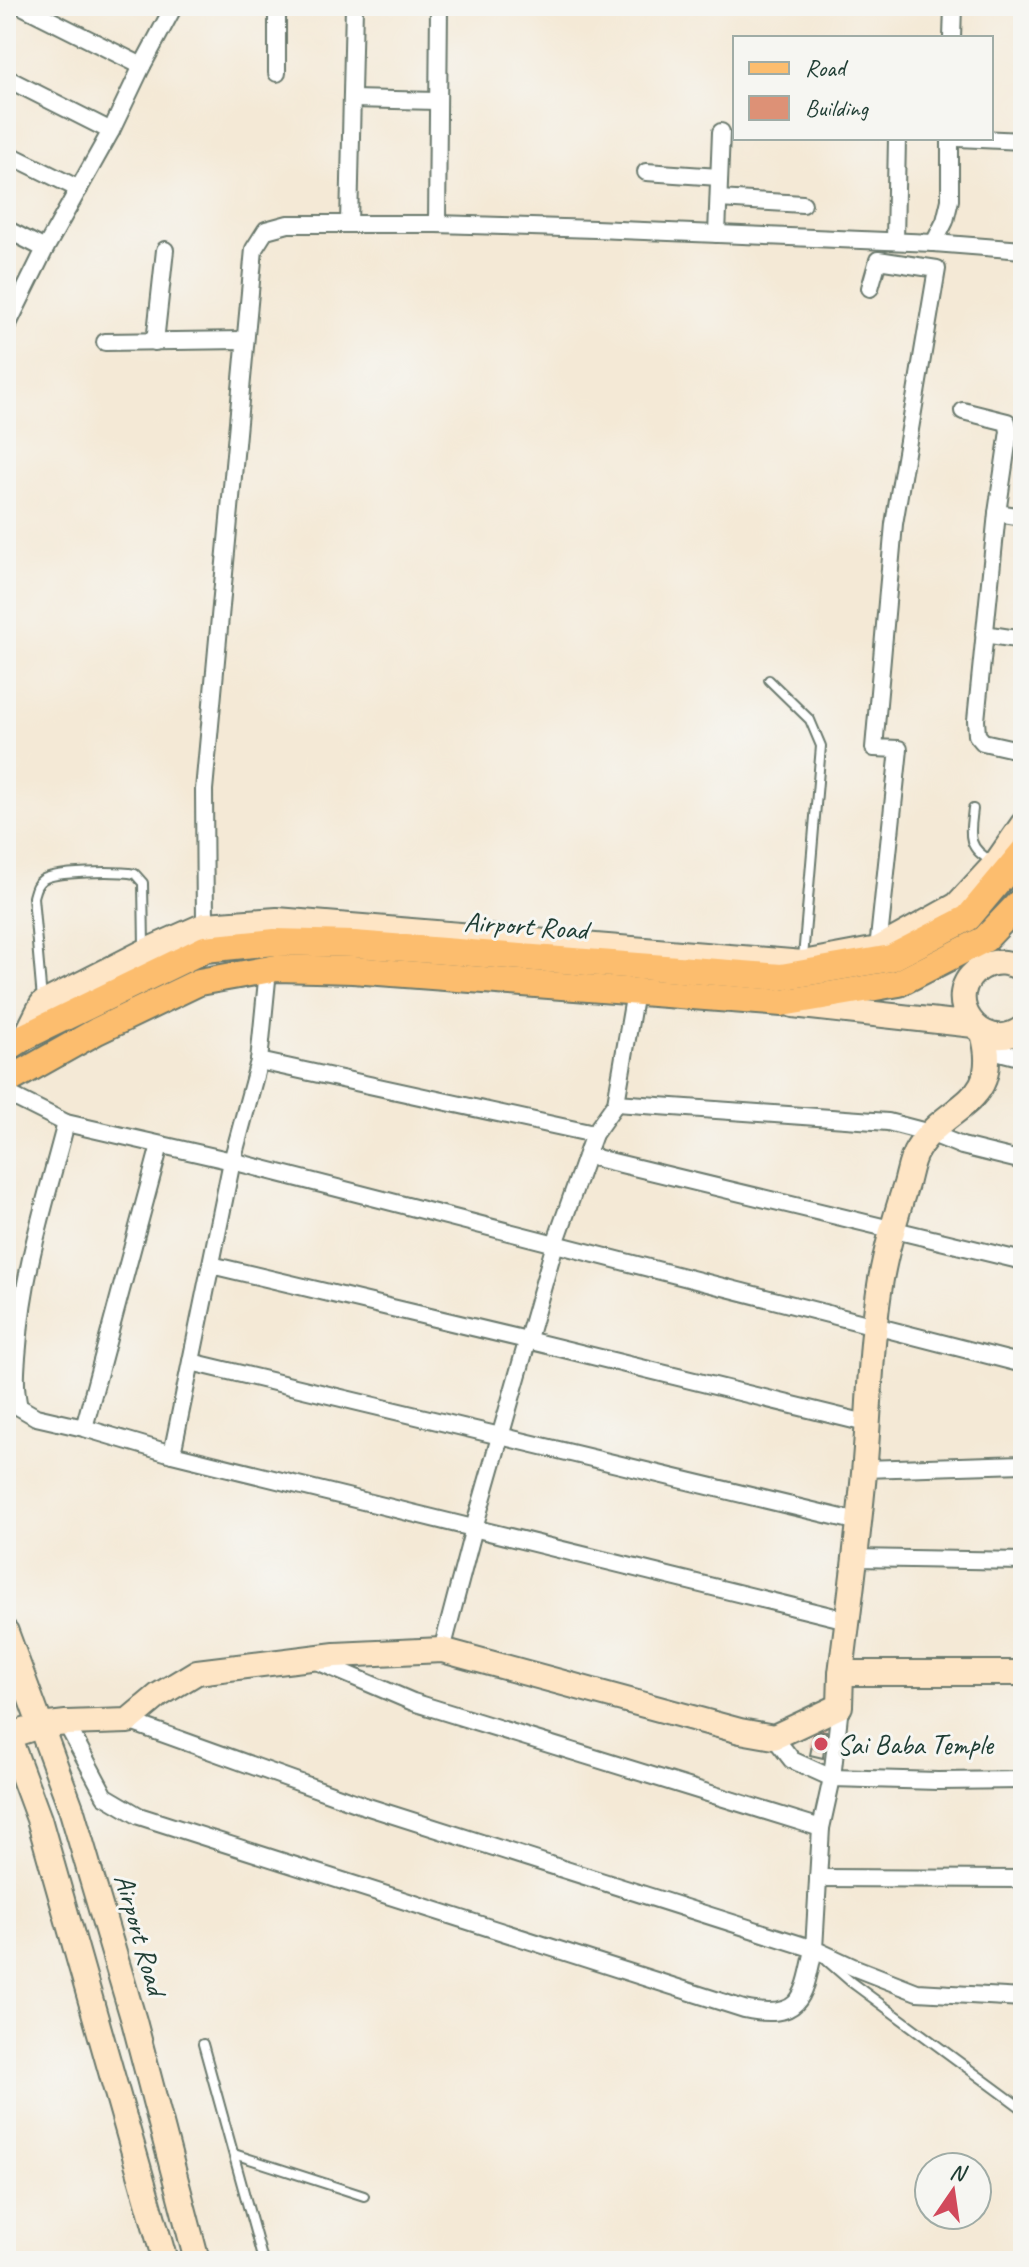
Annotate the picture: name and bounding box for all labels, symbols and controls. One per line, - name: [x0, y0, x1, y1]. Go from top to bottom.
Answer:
- legend: [733, 36, 993, 140]
- text: Road: [805, 53, 849, 83]
- text: Building: [805, 93, 870, 123]
- street label: Airport Road: [463, 904, 593, 948]
- place label: Sai Baba Temple: [837, 1727, 995, 1762]
- marker: Sai Baba Temple: [812, 1735, 830, 1753]
- street label: Airport Road: [107, 1870, 176, 2002]
- north arrow: [913, 2151, 993, 2231]
- text: N: [947, 2157, 970, 2188]

